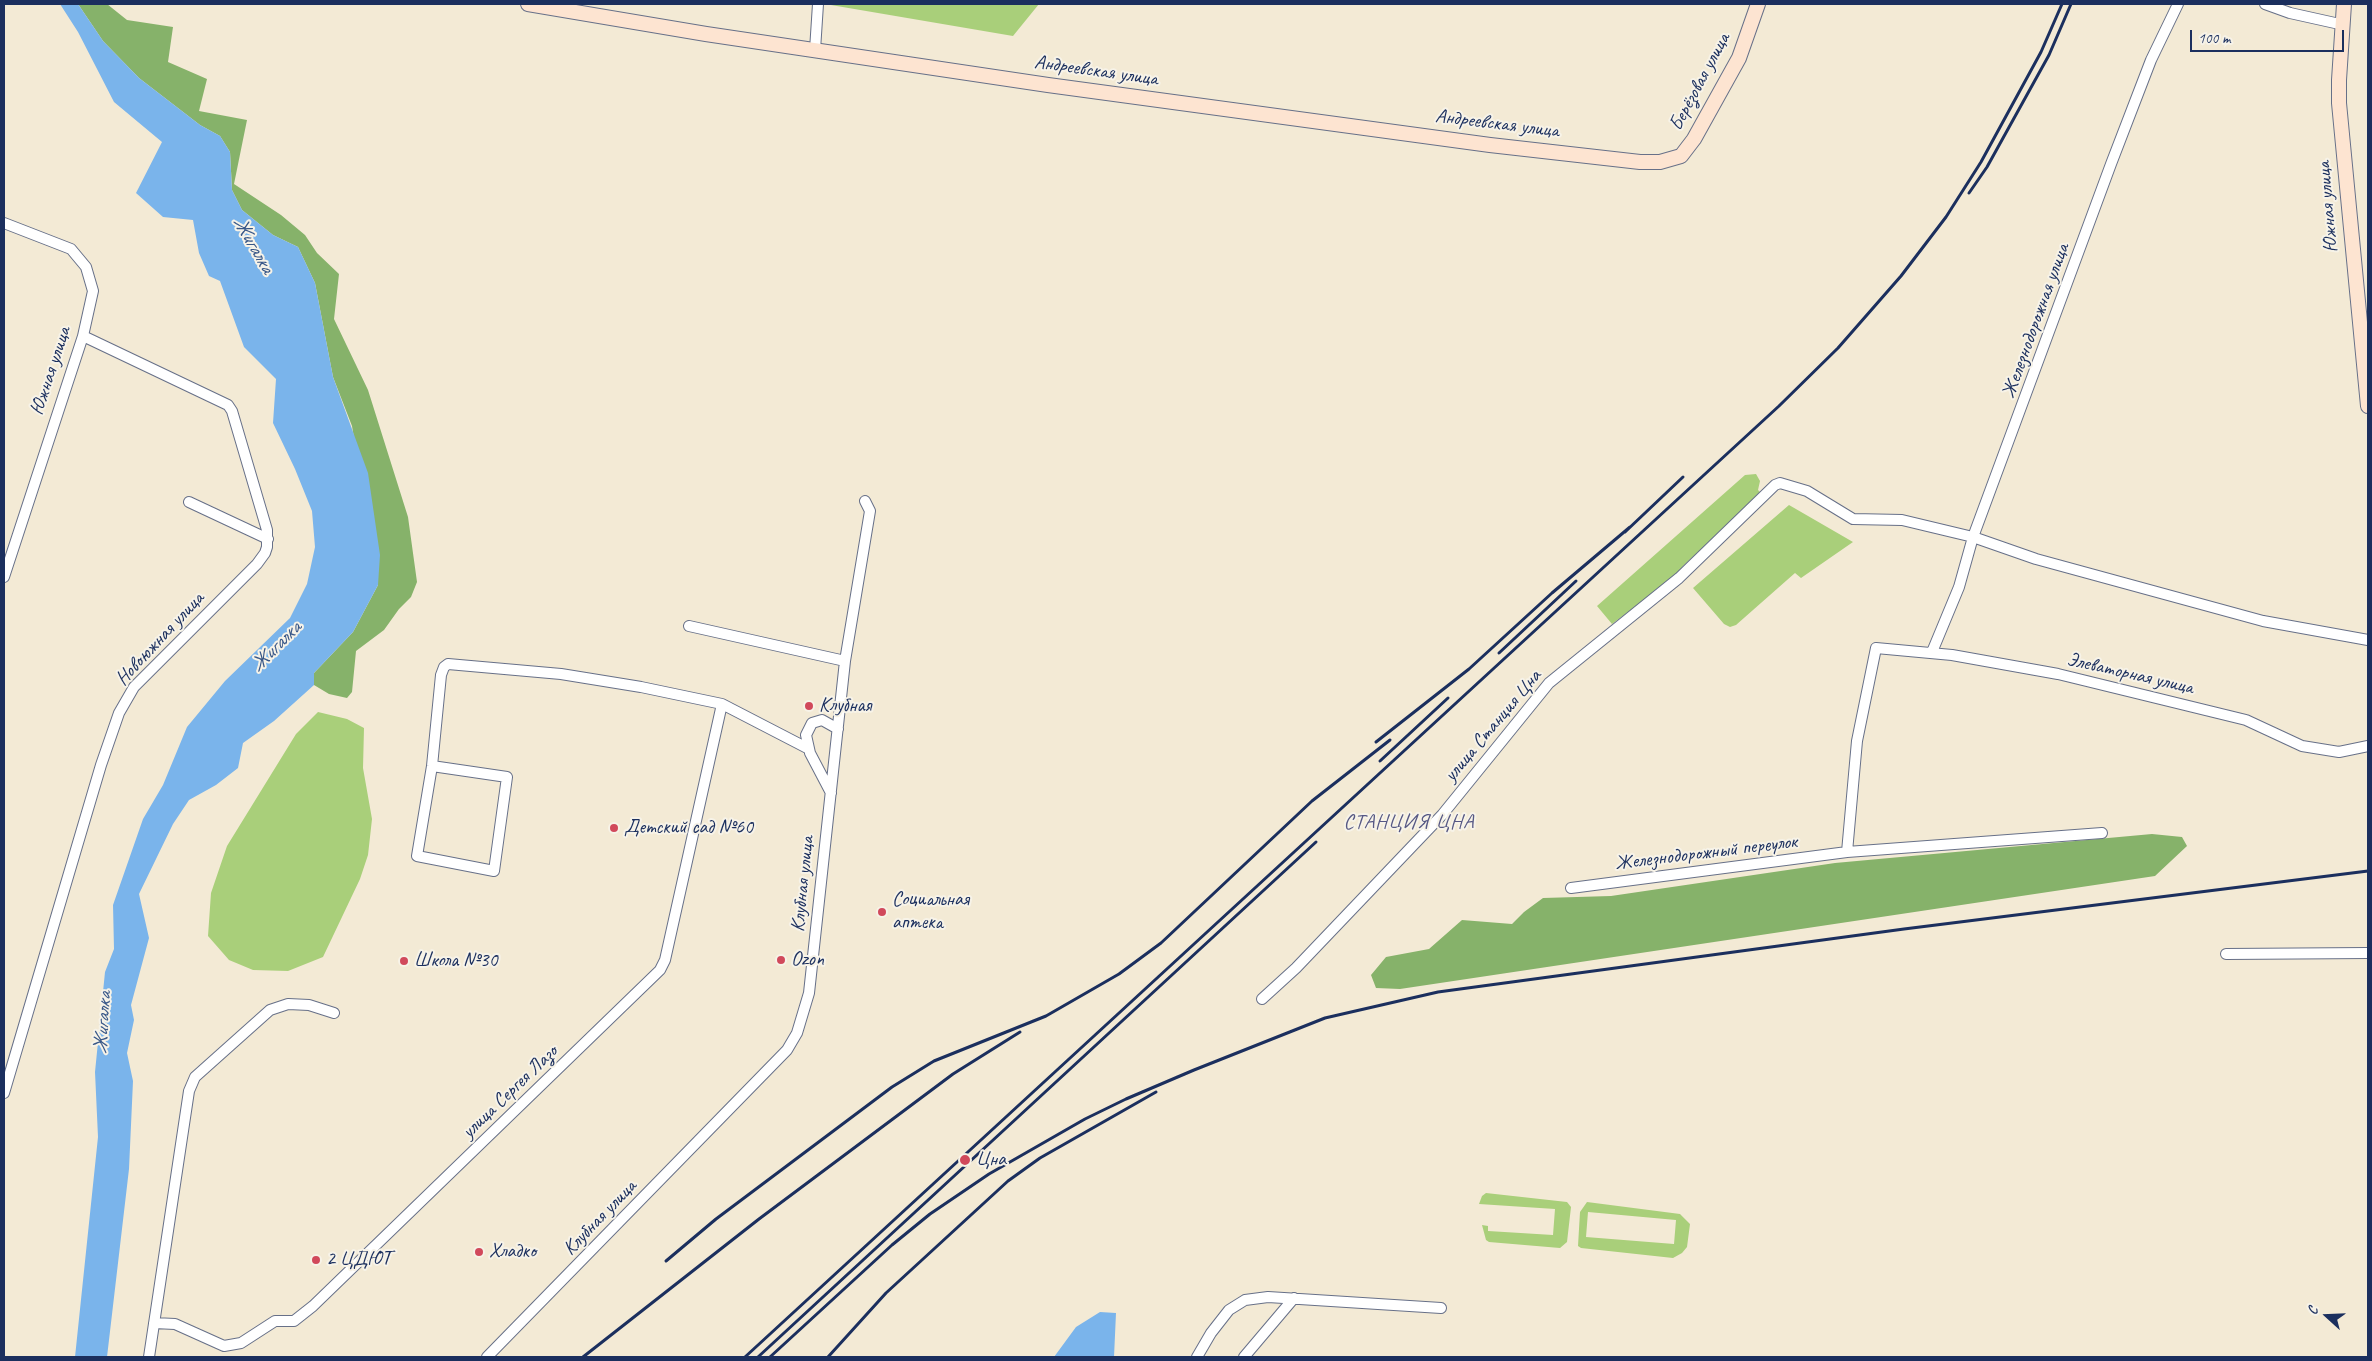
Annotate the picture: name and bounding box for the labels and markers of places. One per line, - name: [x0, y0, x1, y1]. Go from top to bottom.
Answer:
- place label: Клубная: [819, 694, 871, 718]
- marker: Клубная: [803, 700, 815, 712]
- place label: Детский сад №60: [624, 816, 753, 840]
- marker: Детский сад №60: [608, 822, 620, 834]
- place label: Социальная аптека: [892, 888, 969, 935]
- marker: Социальная аптека: [876, 906, 888, 918]
- place label: Ozon: [791, 948, 824, 972]
- place label: Школа №30: [414, 949, 497, 973]
- marker: Ozon: [775, 954, 787, 966]
- marker: Школа №30: [398, 955, 410, 967]
- place label: Цна: [976, 1148, 1006, 1172]
- marker: Цна: [958, 1153, 972, 1167]
- place label: Хладко: [489, 1240, 536, 1264]
- marker: Хладко: [473, 1246, 485, 1258]
- place label: 2 ЦДЮТ: [326, 1248, 391, 1272]
- marker: 2 ЦДЮТ: [310, 1254, 322, 1266]

